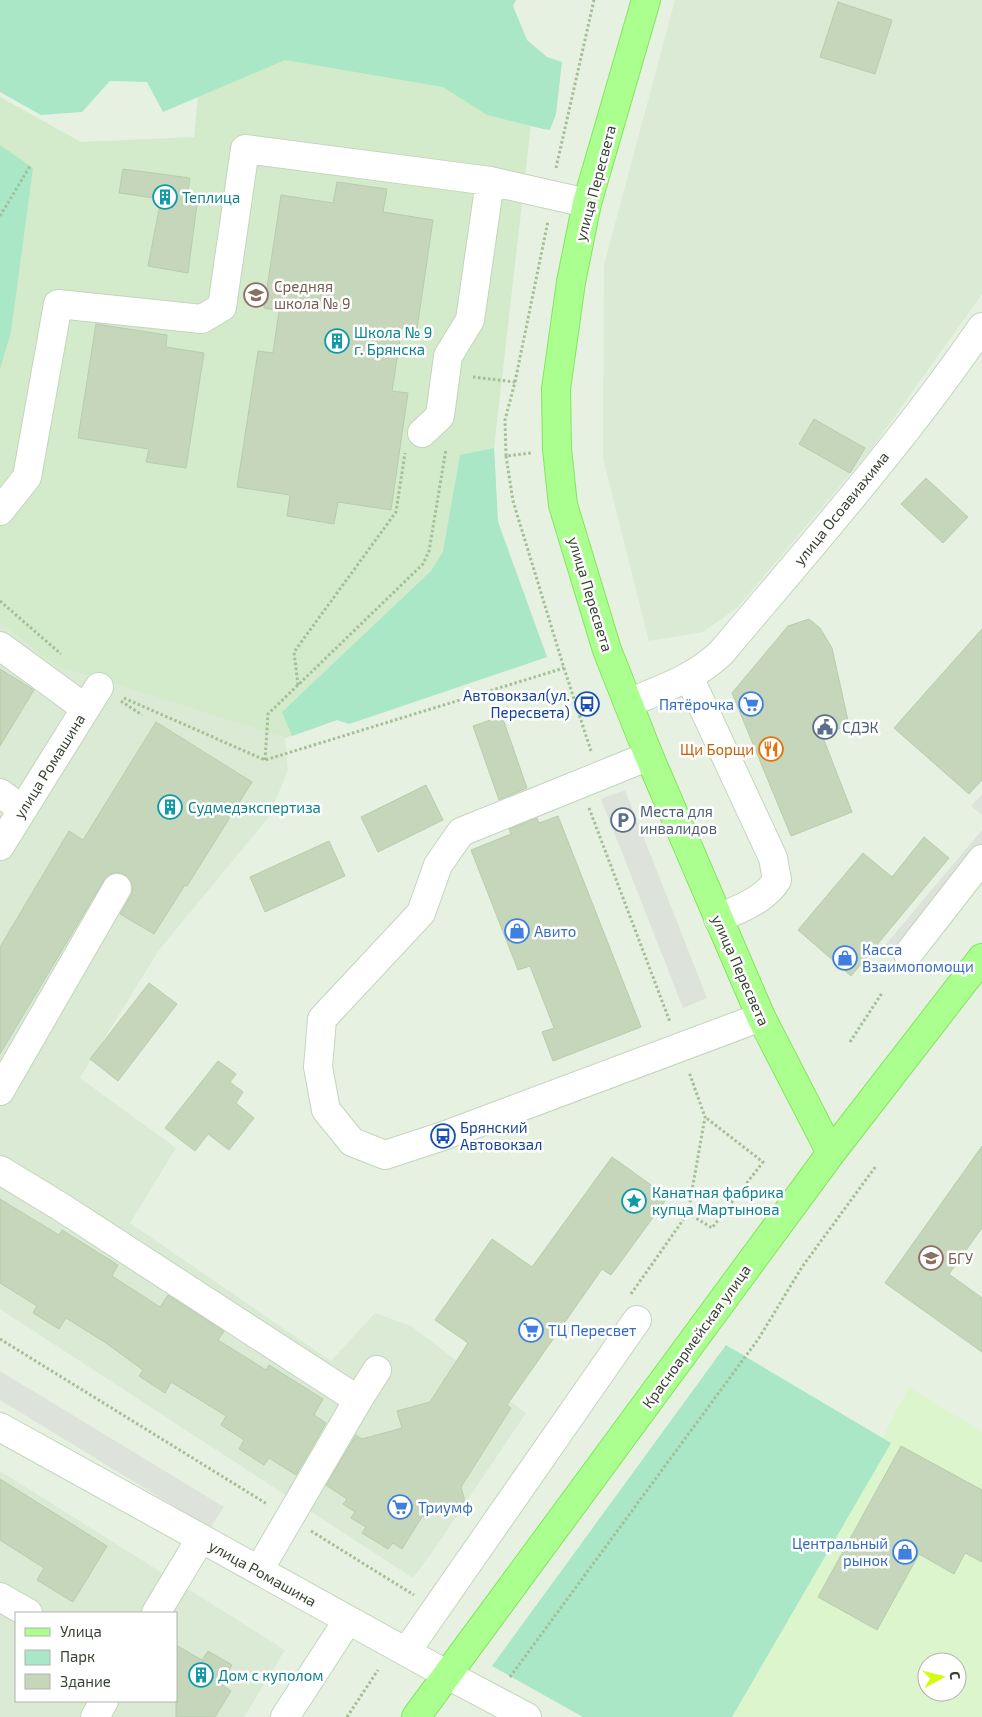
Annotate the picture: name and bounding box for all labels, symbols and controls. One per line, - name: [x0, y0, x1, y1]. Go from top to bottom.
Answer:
- street label: улица Пересвета: [571, 123, 620, 243]
- building icon: Теплица: [152, 184, 178, 210]
- place label: Теплица: [182, 188, 240, 206]
- place label: Средняя школа № 9: [274, 277, 351, 312]
- school or university icon: Средняя школа № 9: [243, 282, 269, 308]
- place label: Школа № 9 г. Брянска: [354, 323, 432, 358]
- building icon: Школа № 9 г. Брянска: [324, 328, 350, 354]
- street label: улица Осоавиахима: [790, 448, 893, 569]
- street label: улица Пересвета: [564, 534, 617, 654]
- place label: Автовокзал(ул. Пересвета): [463, 686, 570, 721]
- bus stop icon: Автовокзал(ул. Пересвета): [574, 691, 600, 717]
- supermarket icon: Пятёрочка: [738, 691, 764, 717]
- place label: Пятёрочка: [659, 695, 734, 713]
- street label: улица Ромашина: [10, 710, 89, 822]
- public building icon: СДЭК: [812, 714, 838, 740]
- place label: СДЭК: [842, 718, 879, 736]
- restaurant icon: Щи Борщи: [758, 736, 784, 762]
- place label: Щи Борщи: [680, 740, 754, 758]
- building icon: Судмедэкспертиза: [157, 794, 183, 820]
- place label: Судмедэкспертиза: [188, 798, 321, 817]
- place label: Места для инвалидов: [640, 802, 717, 837]
- parking icon: Места для инвалидов: [610, 807, 636, 833]
- street label: улица Пересвета: [708, 912, 773, 1029]
- shop icon: Авито: [504, 918, 530, 944]
- place label: Авито: [534, 922, 576, 940]
- place label: Касса Взаимопомощи: [862, 940, 974, 975]
- shop icon: Касса Взаимопомощи: [832, 945, 858, 971]
- place label: Брянский Автовокзал: [460, 1118, 542, 1153]
- bus stop icon: Брянский Автовокзал: [430, 1123, 456, 1149]
- place label: Канатная фабрика купца Мартынова: [652, 1183, 784, 1219]
- place icon: Канатная фабрика купца Мартынова: [621, 1188, 647, 1214]
- school or university icon: БГУ: [918, 1245, 944, 1271]
- place label: БГУ: [948, 1249, 974, 1267]
- street label: Красноармейская улица: [638, 1261, 755, 1412]
- supermarket icon: ТЦ Пересвет: [518, 1317, 544, 1343]
- place label: ТЦ Пересвет: [548, 1321, 636, 1339]
- supermarket icon: Триумф: [387, 1494, 413, 1520]
- place label: Триумф: [418, 1498, 473, 1517]
- place label: Центральный рынок: [792, 1534, 888, 1569]
- street label: улица Ромашина: [206, 1536, 320, 1611]
- shop icon: Центральный рынок: [892, 1539, 918, 1565]
- legend: [15, 1612, 178, 1702]
- text: Улица: [60, 1622, 102, 1640]
- text: Парк: [60, 1647, 95, 1665]
- north arrow: [917, 1652, 967, 1702]
- building icon: Дом с куполом: [188, 1662, 214, 1688]
- place label: Дом с куполом: [218, 1666, 324, 1685]
- text: С: [946, 1670, 964, 1680]
- text: Здание: [60, 1672, 111, 1690]

